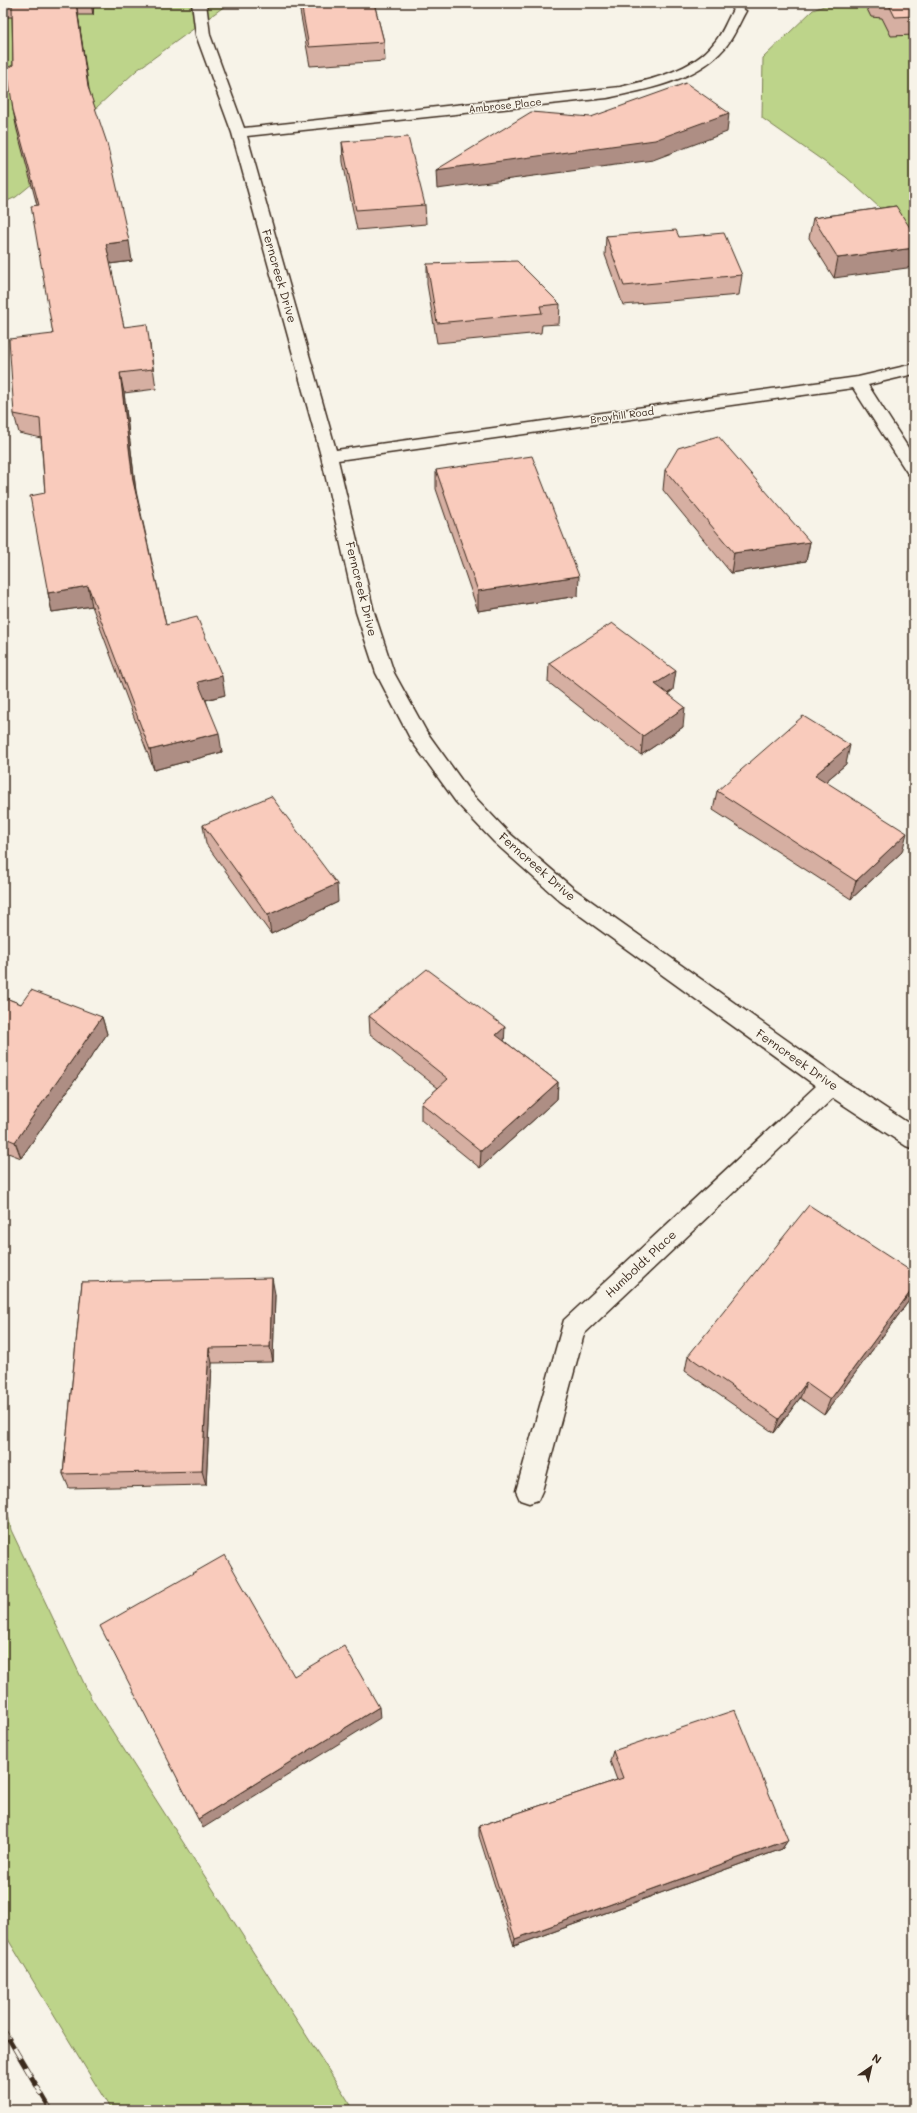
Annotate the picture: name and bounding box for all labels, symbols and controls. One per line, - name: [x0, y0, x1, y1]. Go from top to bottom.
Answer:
- street label: Ambrose Place: [468, 94, 542, 116]
- street label: Ferncreek Drive: [259, 227, 301, 324]
- street label: Broyhill Road: [589, 404, 655, 426]
- street label: Ferncreek Drive: [343, 540, 381, 638]
- street label: Ferncreek Drive: [496, 828, 579, 904]
- street label: Ferncreek Drive: [753, 1025, 842, 1093]
- street label: Humboldt Place: [601, 1226, 679, 1300]
- north arrow: [851, 2047, 891, 2087]
- text: N: [869, 2050, 885, 2067]

